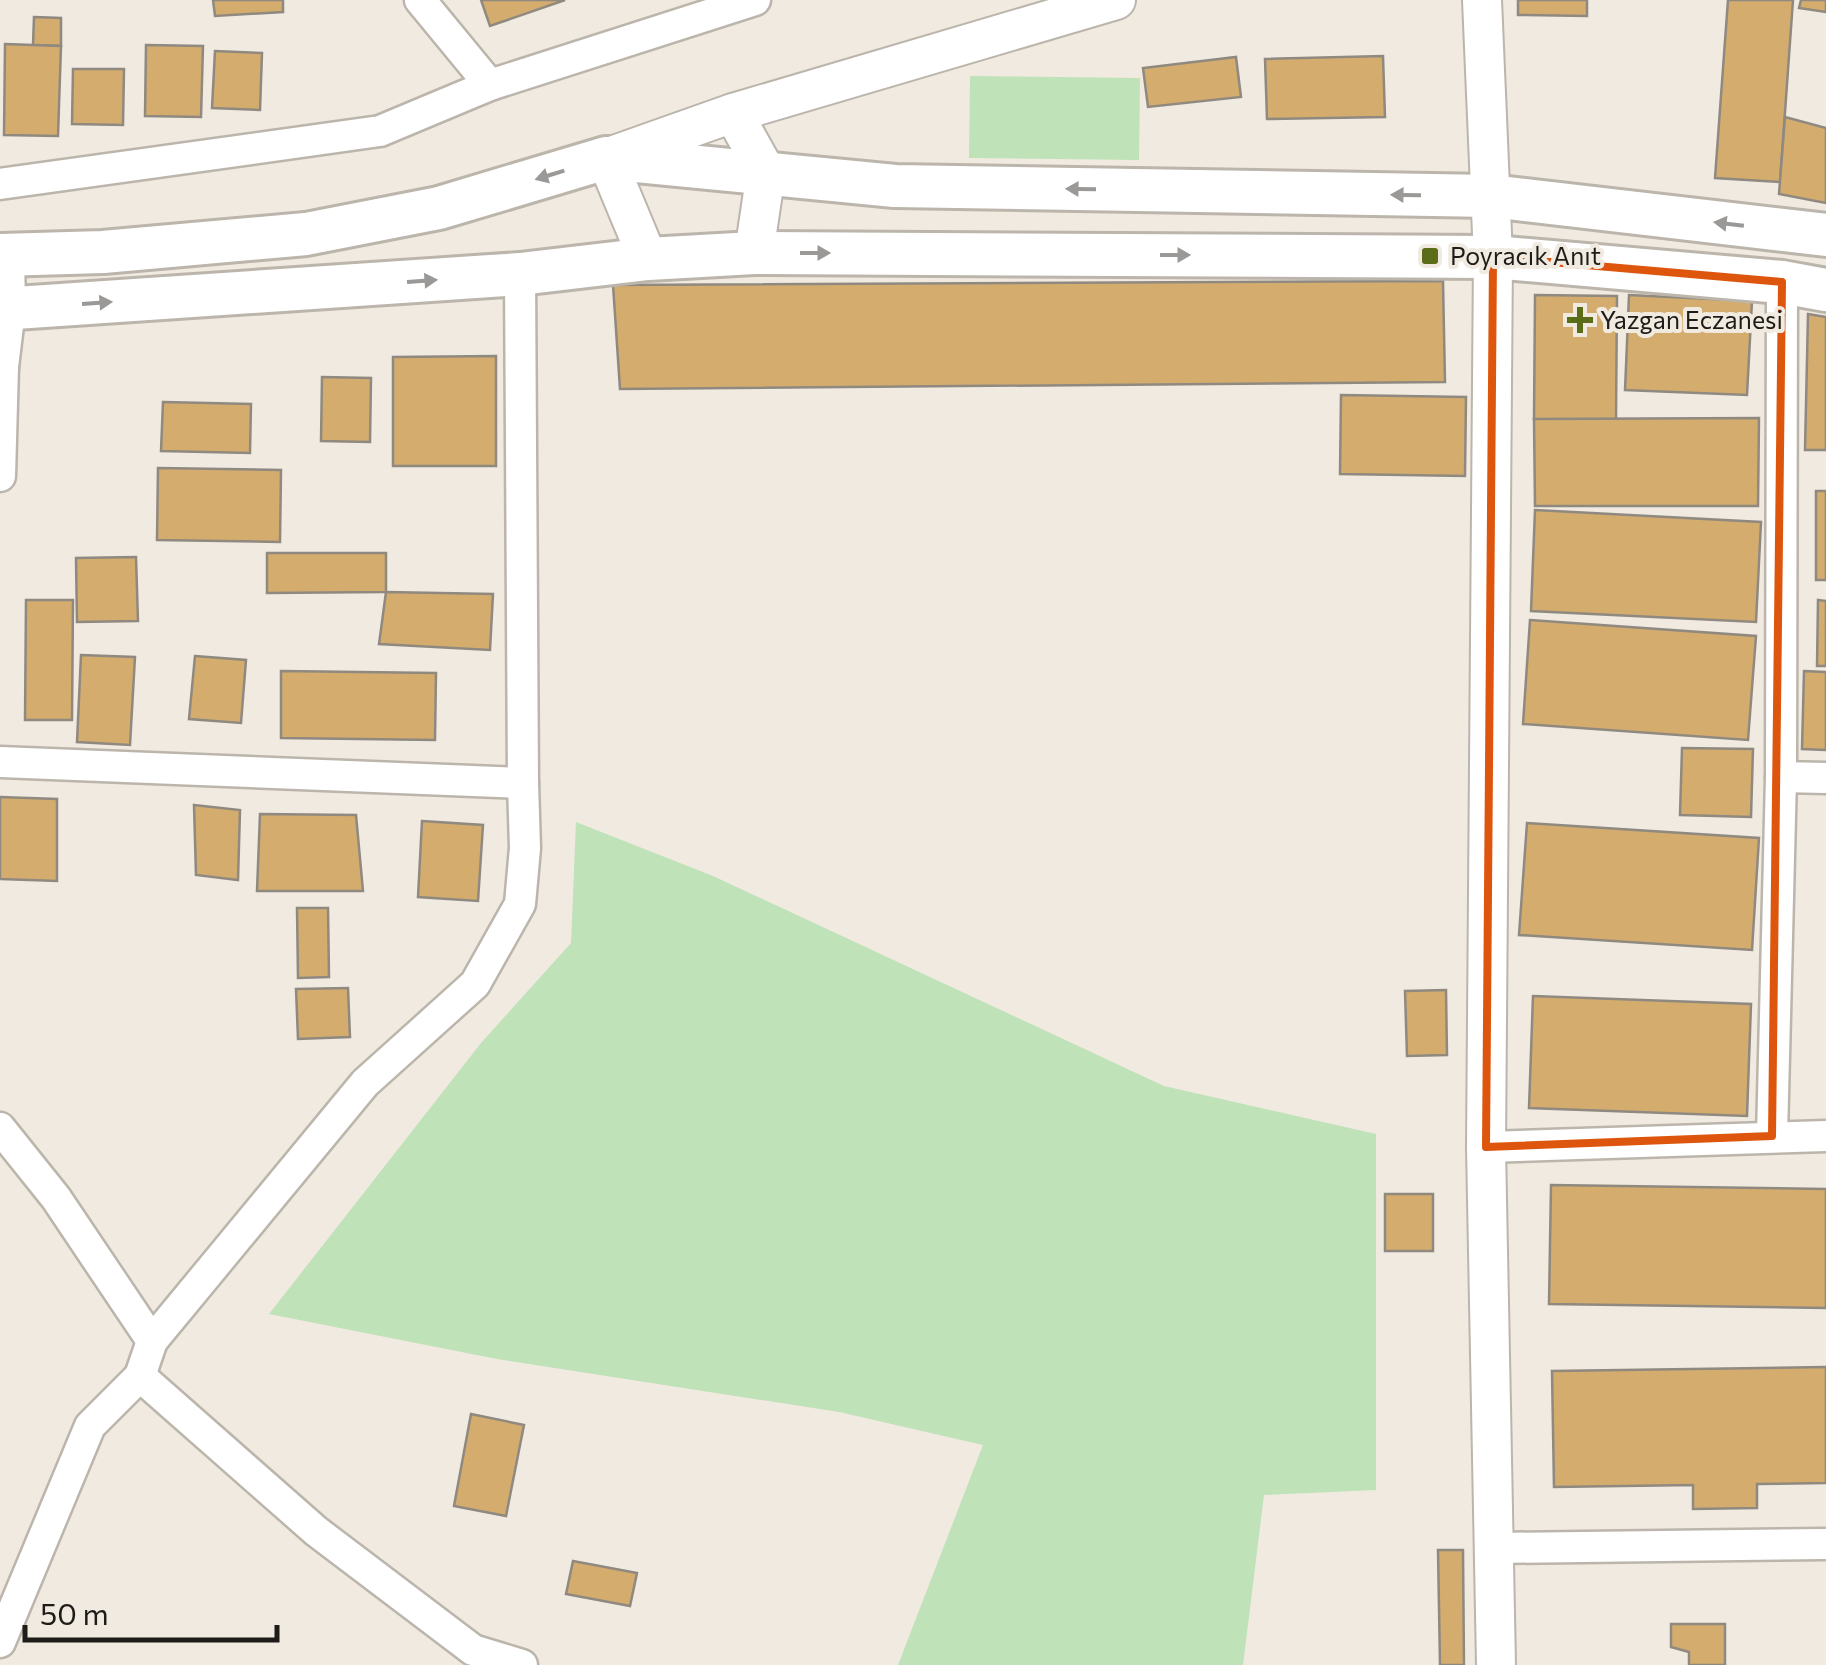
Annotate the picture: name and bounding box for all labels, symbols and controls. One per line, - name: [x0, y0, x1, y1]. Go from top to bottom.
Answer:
- one-way arrow: [534, 168, 564, 183]
- one-way arrow: [1064, 181, 1096, 197]
- one-way arrow: [1389, 186, 1421, 202]
- one-way arrow: [1713, 216, 1745, 232]
- place label: Poyracık Anıt: [1450, 240, 1601, 270]
- one-way arrow: [800, 245, 832, 261]
- marker: Poyracık Anıt: [1419, 245, 1441, 267]
- one-way arrow: [1160, 247, 1192, 263]
- one-way arrow: [406, 272, 438, 288]
- one-way arrow: [82, 295, 114, 311]
- place label: Yazgan Eczanesi: [1600, 304, 1783, 334]
- marker: Yazgan Eczanesi: [1569, 309, 1591, 331]
- scale bar: [25, 1580, 278, 1642]
- text: 50 m: [40, 1594, 109, 1631]

